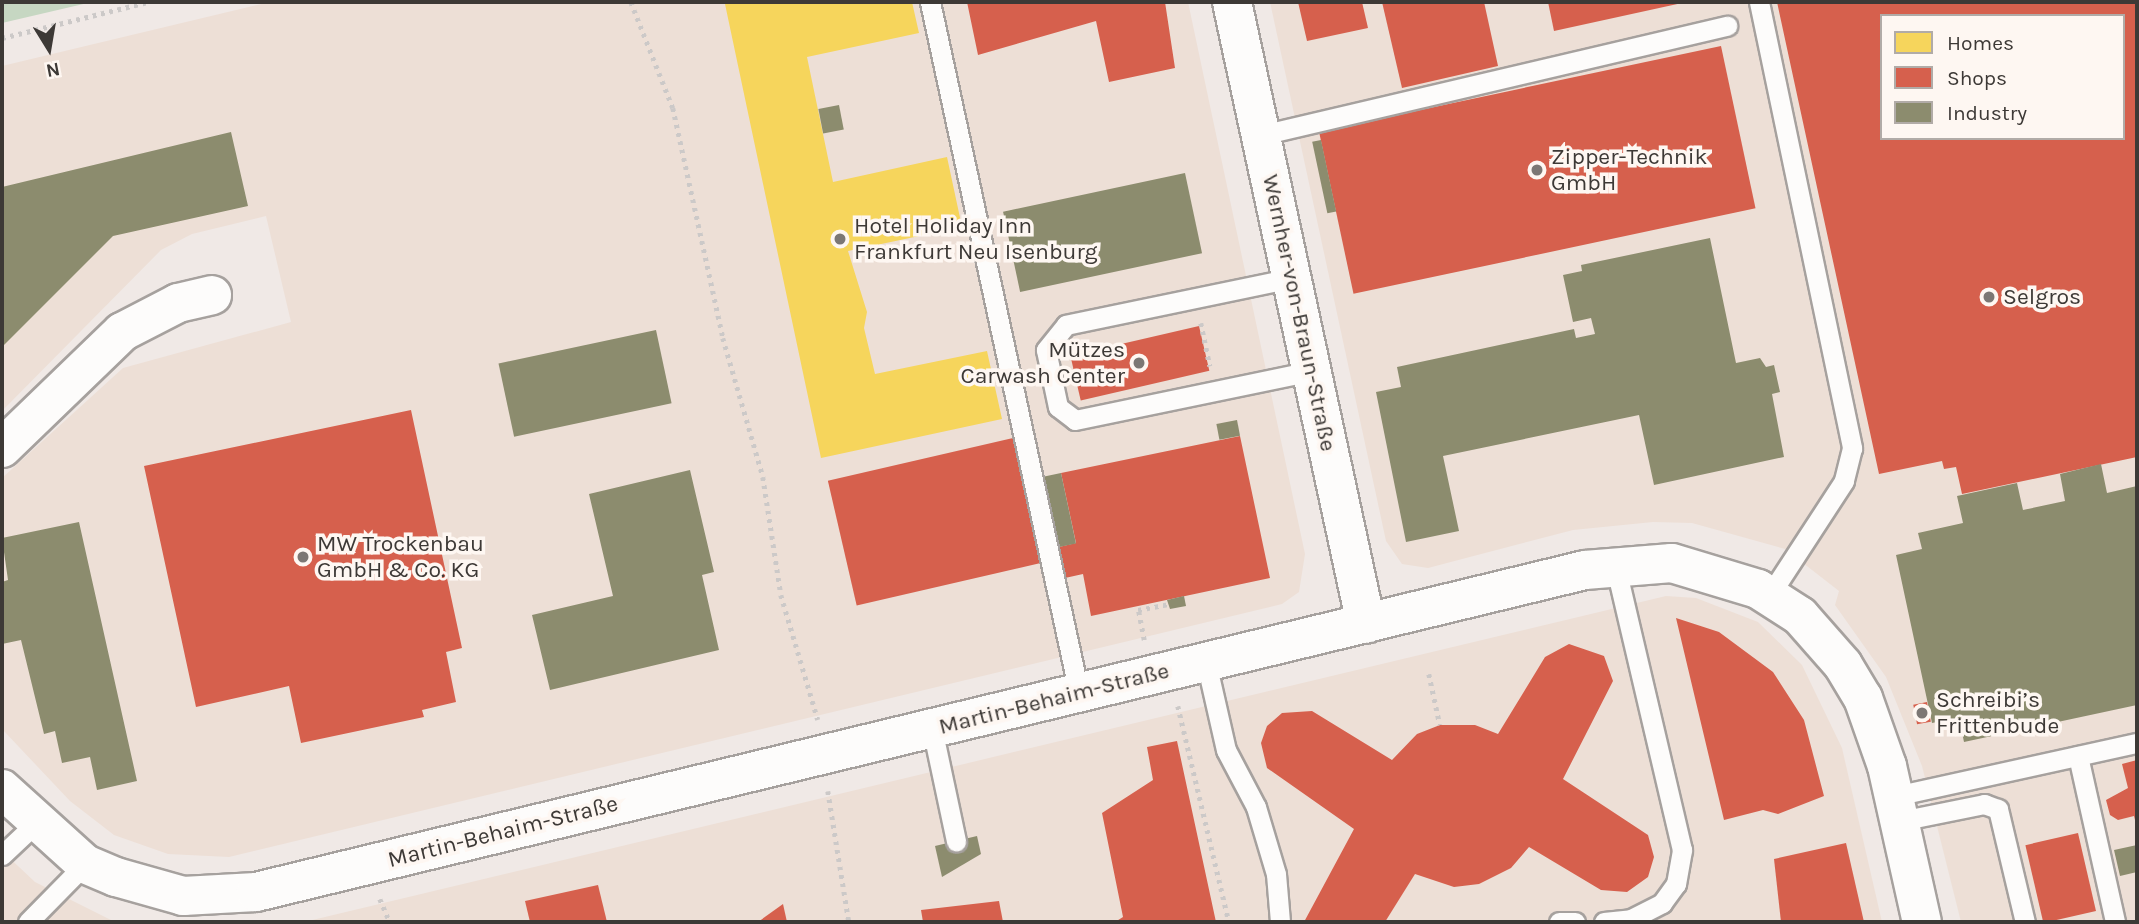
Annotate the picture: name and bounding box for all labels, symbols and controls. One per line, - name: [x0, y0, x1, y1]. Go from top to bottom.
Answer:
- north arrow: [14, 14, 84, 84]
- legend: [1880, 14, 2125, 140]
- text: Homes: [1947, 31, 2014, 55]
- text: N: [44, 58, 62, 82]
- text: Shops: [1947, 66, 2007, 90]
- text: Industry: [1947, 101, 2027, 125]
- place label: Zipper-Technik GmbH: [1551, 143, 1708, 197]
- marker: Zipper-Technik GmbH: [1529, 162, 1545, 178]
- street label: Wernher-von-Braun-Straße: [1256, 172, 1342, 454]
- place label: Hotel Holiday Inn Frankfurt Neu Isenburg: [854, 212, 1097, 266]
- marker: Hotel Holiday Inn Frankfurt Neu Isenburg: [832, 231, 848, 247]
- place label: Selgros: [2003, 283, 2081, 311]
- marker: Selgros: [1981, 289, 1997, 305]
- place label: Mützes Carwash Center: [961, 336, 1125, 390]
- marker: Mützes Carwash Center: [1131, 355, 1147, 371]
- place label: MW Trockenbau GmbH & Co. KG: [317, 530, 484, 584]
- marker: MW Trockenbau GmbH & Co. KG: [295, 549, 311, 565]
- street label: Martin-Behaim-Straße: [936, 657, 1172, 741]
- place label: Schreibi’s Frittenbude: [1936, 686, 2059, 740]
- marker: Schreibi’s Frittenbude: [1914, 705, 1930, 721]
- street label: Martin-Behaim-Straße: [385, 790, 621, 874]

